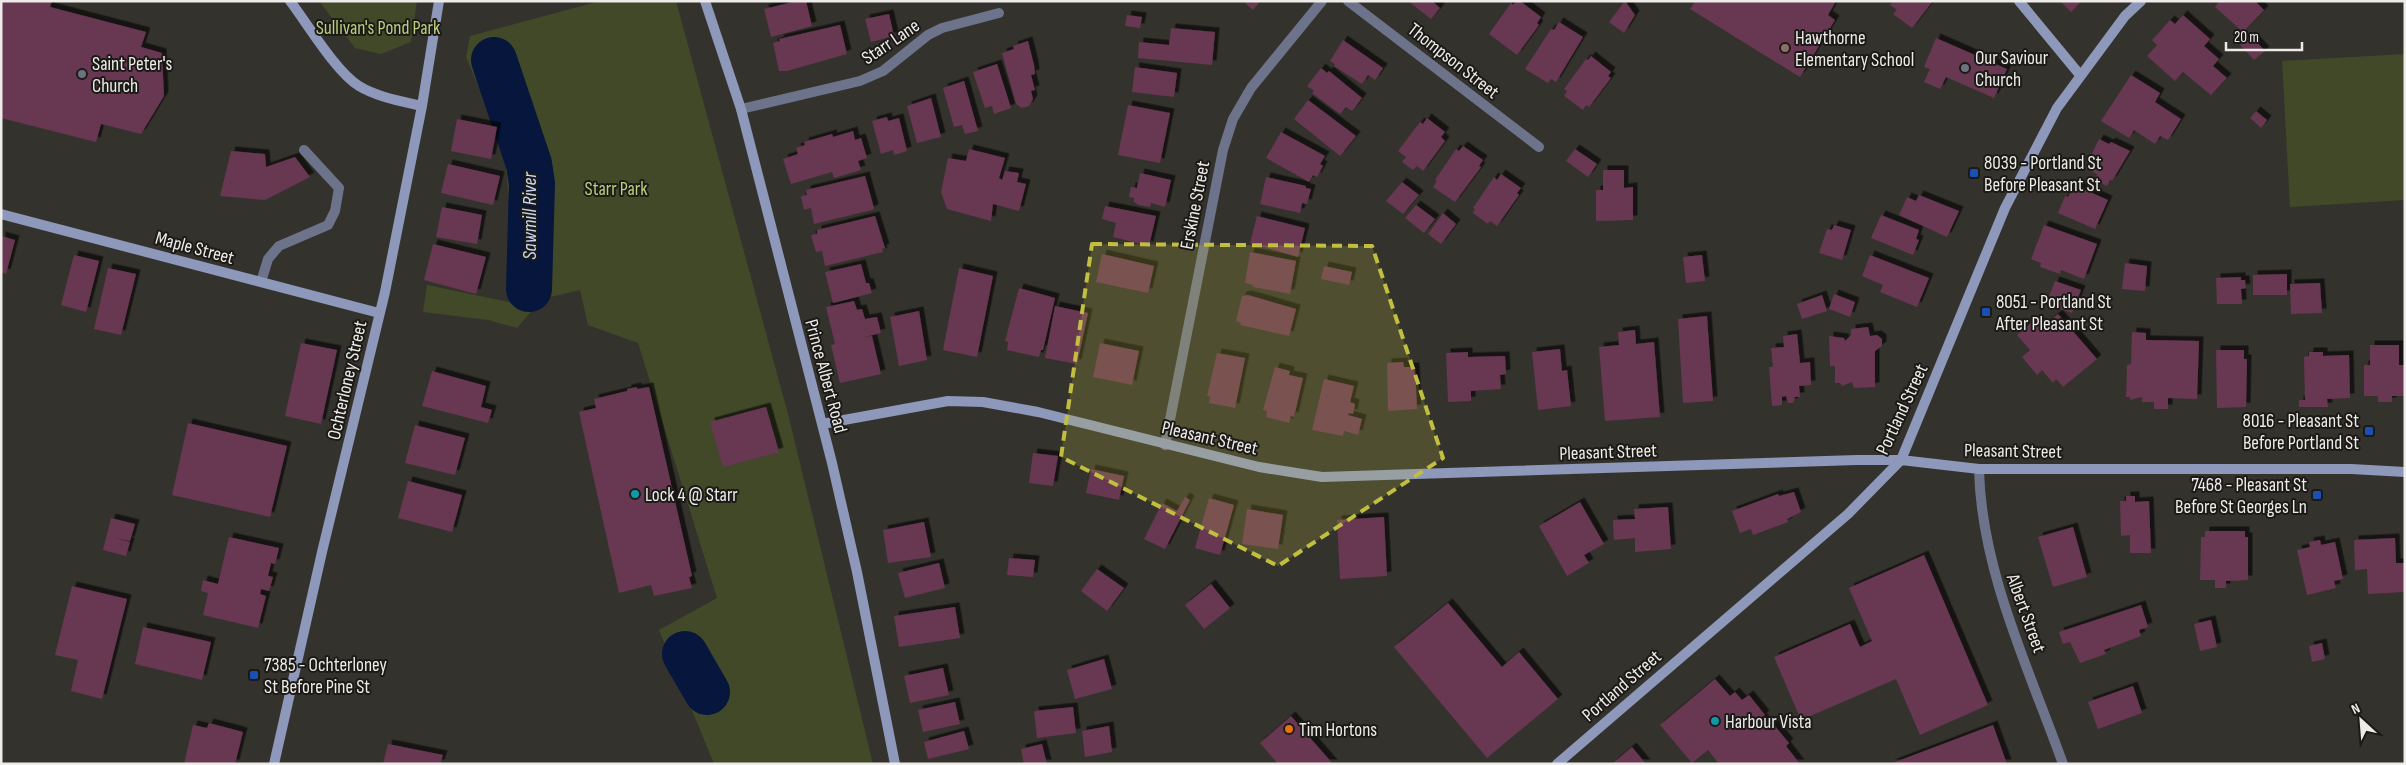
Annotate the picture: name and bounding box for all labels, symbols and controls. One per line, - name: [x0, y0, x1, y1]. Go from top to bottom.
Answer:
- street label: Starr Lane: [857, 14, 924, 70]
- park label: Sullivan's Pond Park: [316, 17, 441, 40]
- street label: Thompson Street: [1403, 18, 1503, 104]
- scale bar: [2226, 20, 2302, 52]
- place label: Hawthorne Elementary School: [1795, 27, 1914, 72]
- text: 20 m: [2234, 28, 2259, 47]
- marker: Hawthorne Elementary School: [1779, 42, 1791, 54]
- place label: Our Saviour Church: [1975, 47, 2049, 92]
- place label: Saint Peter's Church: [92, 53, 173, 98]
- marker: Our Saviour Church: [1959, 62, 1971, 74]
- marker: Saint Peter's Church: [76, 68, 88, 80]
- place label: 8039 - Portland St Before Pleasant St: [1984, 152, 2102, 197]
- street label: Erskine Street: [1176, 159, 1215, 251]
- marker: 8039 - Portland St Before Pleasant St: [1968, 167, 1980, 179]
- water label: Sawmill River: [518, 171, 542, 260]
- park label: Starr Park: [585, 178, 648, 201]
- street label: Maple Street: [153, 227, 237, 270]
- place label: 8051 - Portland St After Pleasant St: [1995, 291, 2112, 336]
- marker: 8051 - Portland St After Pleasant St: [1980, 306, 1992, 318]
- street label: Prince Albert Road: [799, 317, 852, 436]
- street label: Ochterloney Street: [323, 318, 372, 442]
- street label: Portland Street: [1871, 360, 1933, 459]
- place label: 8016 - Pleasant St Before Portland St: [2243, 410, 2359, 455]
- street label: Pleasant Street: [1159, 416, 1260, 461]
- marker: 8016 - Pleasant St Before Portland St: [2363, 425, 2375, 437]
- street label: Pleasant Street: [1559, 439, 1657, 466]
- street label: Pleasant Street: [1964, 439, 2062, 464]
- place label: 7468 - Pleasant St Before St Georges Ln: [2175, 474, 2307, 519]
- place label: Lock 4 @ Starr: [645, 484, 738, 507]
- marker: Lock 4 @ Starr: [629, 488, 641, 500]
- marker: 7468 - Pleasant St Before St Georges Ln: [2311, 489, 2323, 501]
- street label: Albert Street: [2000, 570, 2050, 656]
- street label: Portland Street: [1578, 645, 1666, 727]
- place label: 7385 - Ochterloney St Before Pine St: [264, 654, 388, 699]
- marker: 7385 - Ochterloney St Before Pine St: [248, 669, 260, 681]
- north arrow: [2336, 695, 2386, 745]
- text: N: [2348, 699, 2363, 718]
- place label: Harbour Vista: [1725, 711, 1812, 734]
- marker: Harbour Vista: [1709, 715, 1721, 727]
- place label: Tim Hortons: [1299, 719, 1377, 742]
- marker: Tim Hortons: [1283, 723, 1295, 735]

